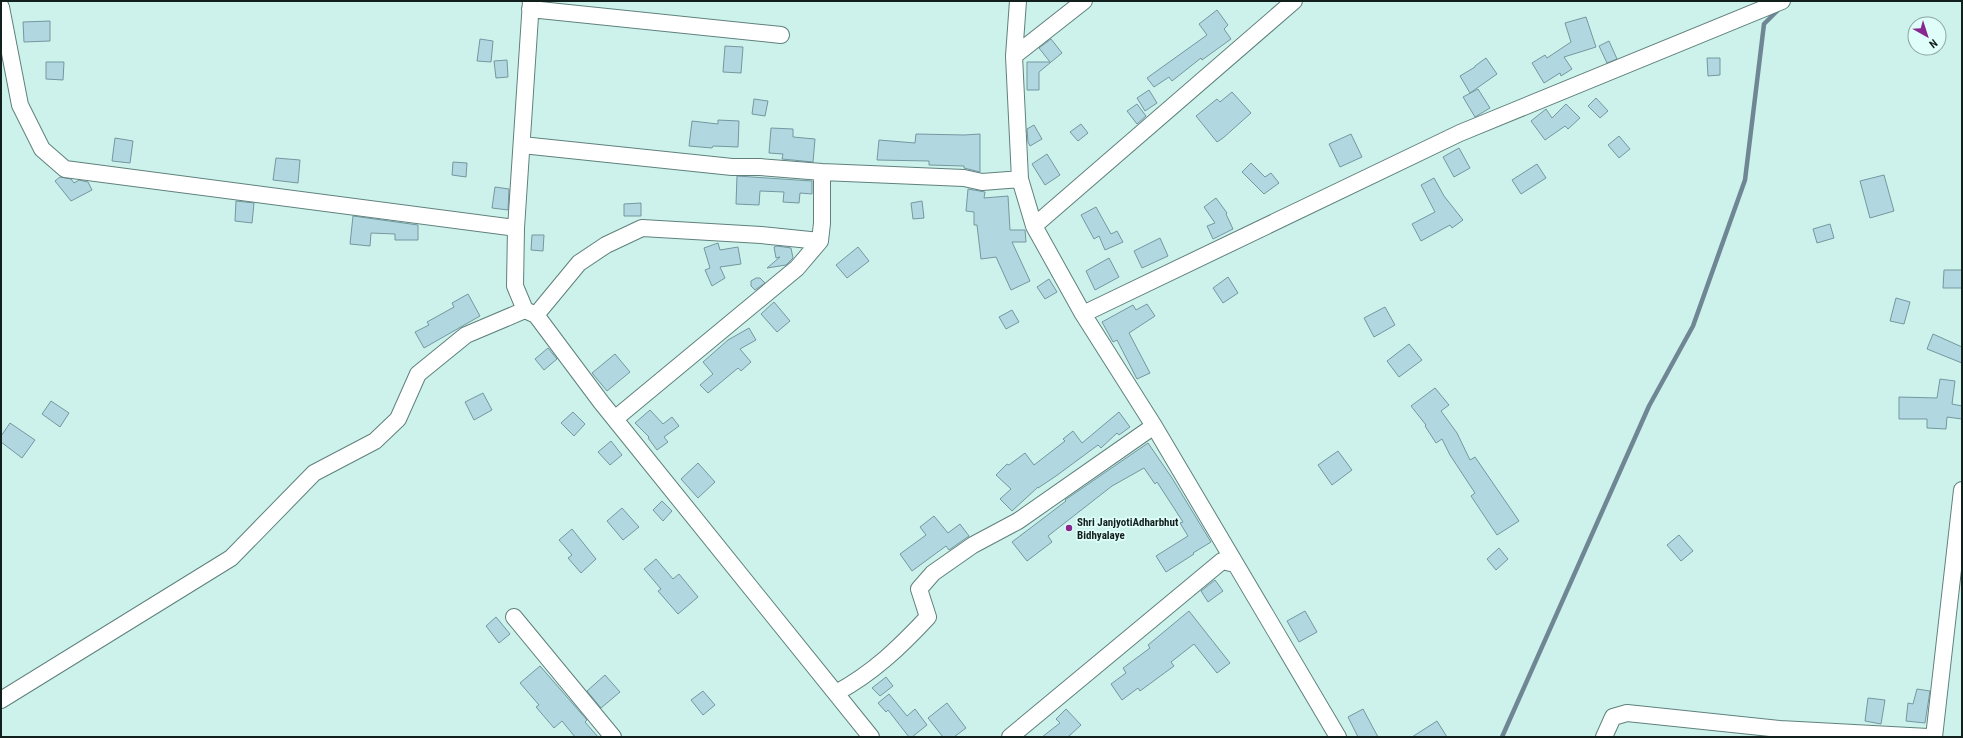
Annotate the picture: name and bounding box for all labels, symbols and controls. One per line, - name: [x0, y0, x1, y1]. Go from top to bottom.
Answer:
- north arrow: [1907, 16, 1947, 56]
- text: N: [1926, 36, 1940, 51]
- place label: Shri JanjyotiAdharbhut Bidhyalaye: [1077, 516, 1179, 542]
- marker: Shri JanjyotiAdharbhut Bidhyalaye: [1064, 523, 1074, 533]

